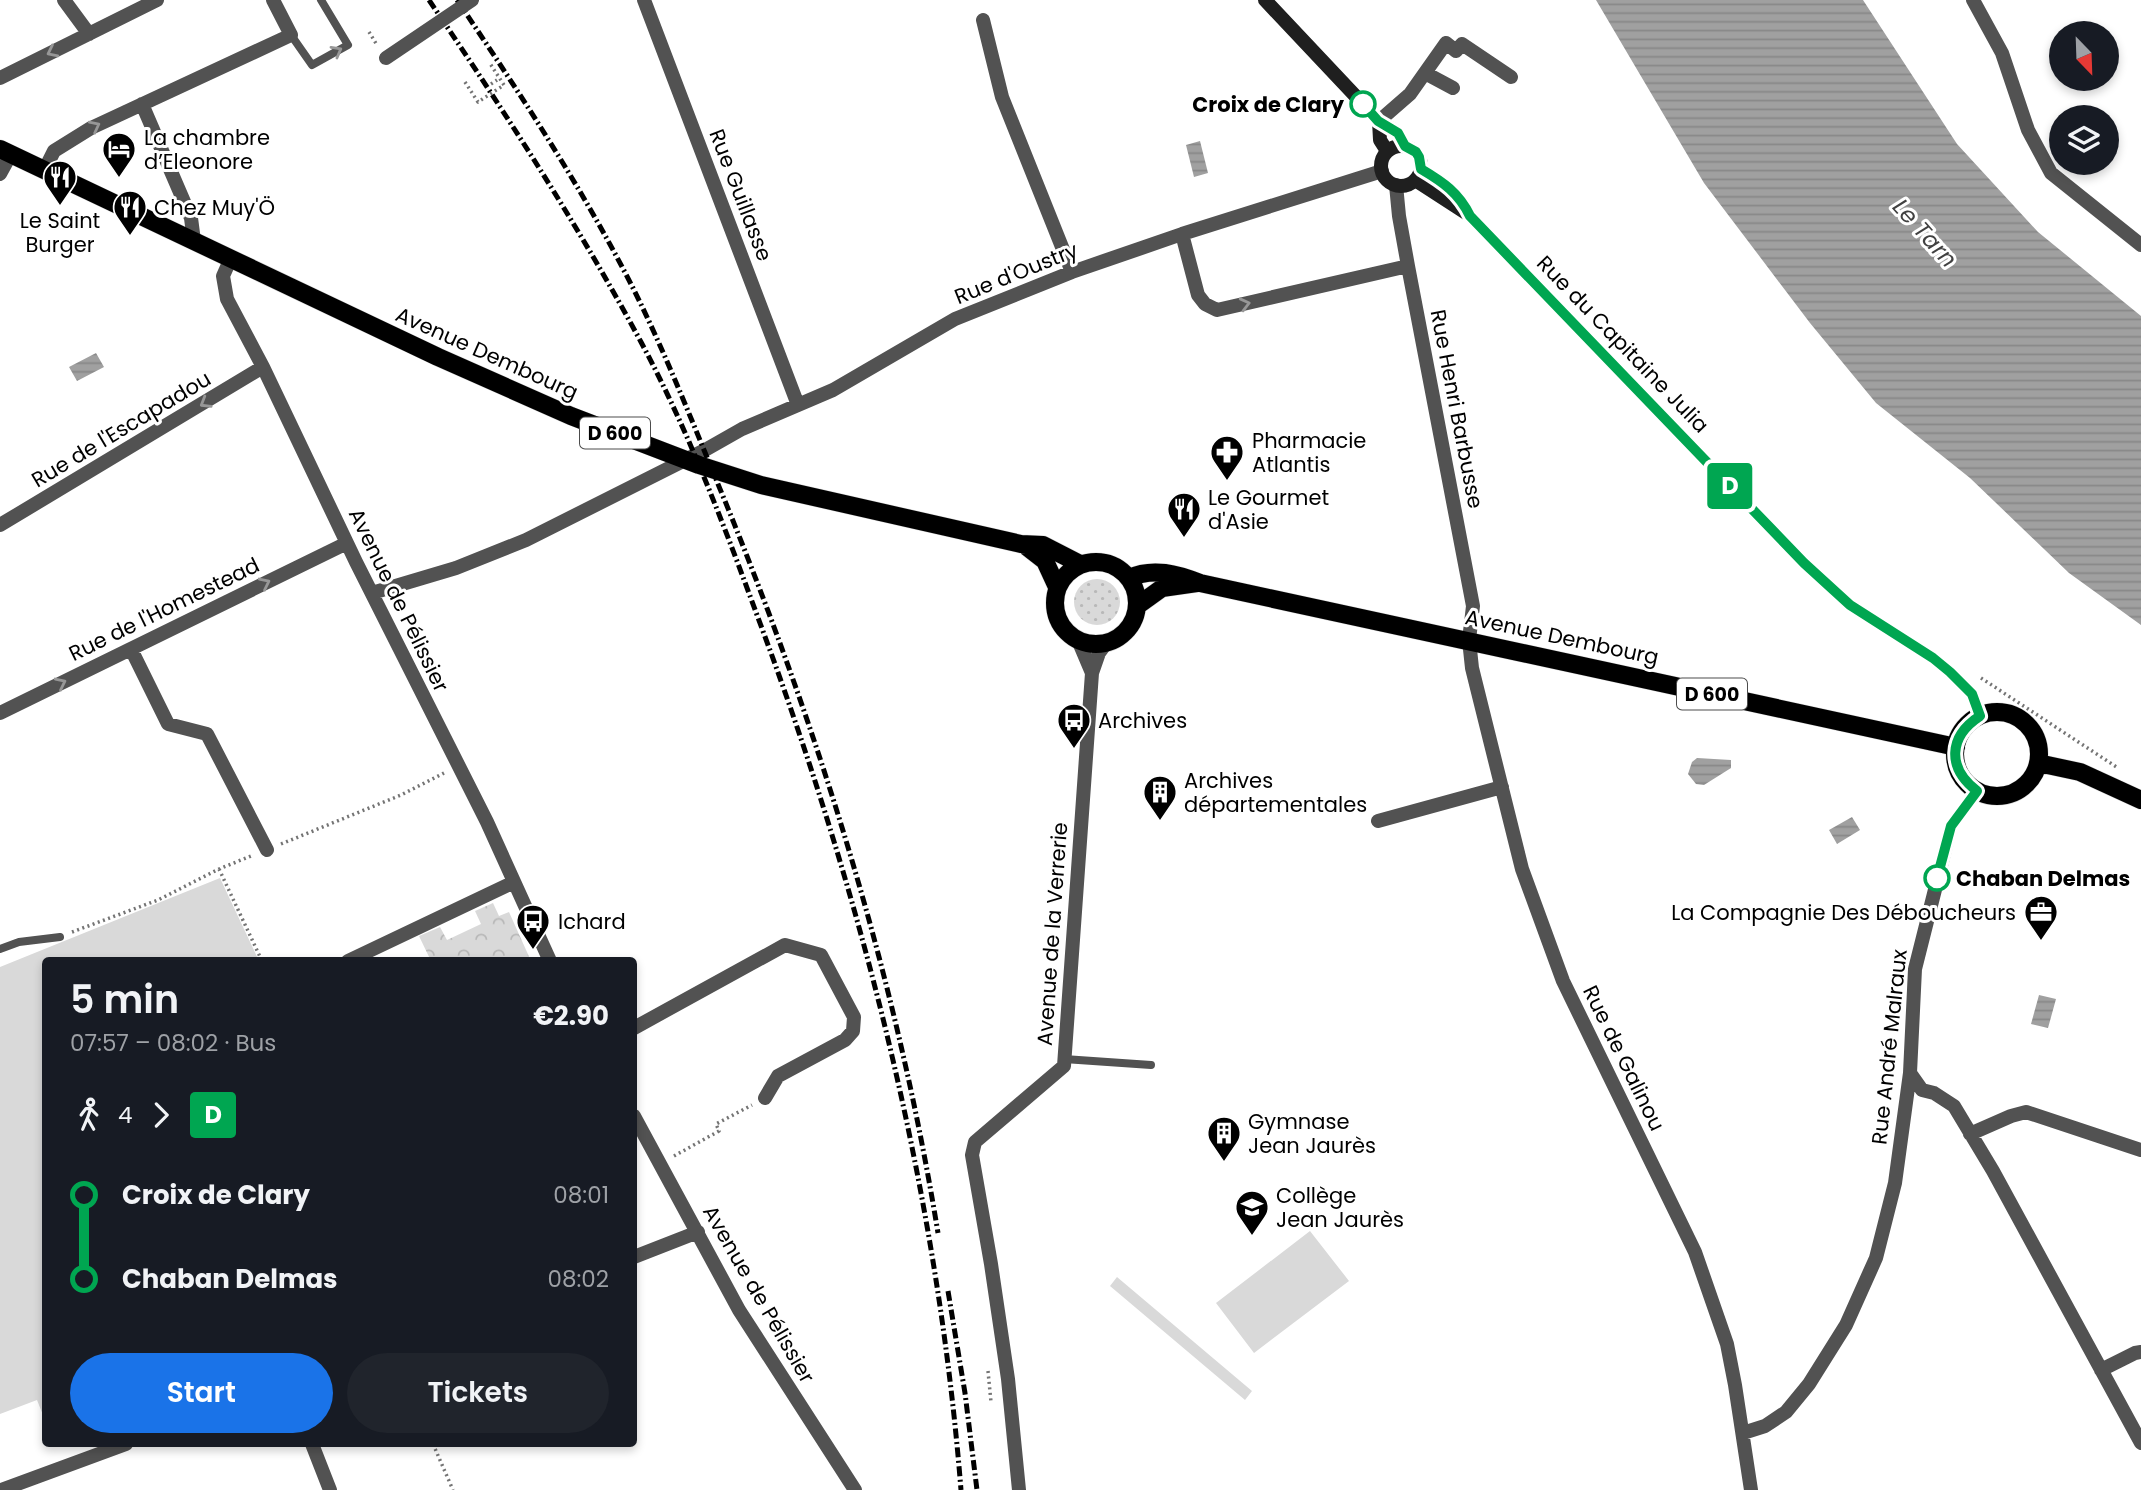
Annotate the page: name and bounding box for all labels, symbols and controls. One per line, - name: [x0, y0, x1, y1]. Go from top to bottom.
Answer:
- north arrow: [2049, 21, 2119, 91]
- map controls: [2049, 21, 2119, 175]
- one-way arrow: [47, 44, 59, 58]
- one-way arrow: [330, 46, 343, 59]
- place label: Croix de Clary: [1192, 90, 1345, 119]
- marker: Croix de Clary: [1350, 91, 1376, 117]
- button: layers: [2049, 105, 2119, 175]
- one-way arrow: [88, 121, 100, 135]
- place label: La chambre d’Eleonore: [144, 123, 270, 176]
- street label: Rue Guillasse: [703, 125, 779, 265]
- hotel icon: La chambre d’Eleonore: [100, 130, 138, 179]
- restaurant icon: Le Saint Burger: [41, 158, 79, 207]
- restaurant icon: Chez Muy'Ö: [111, 188, 149, 237]
- water label: Le Tarn: [1886, 192, 1964, 274]
- place label: Chez Muy'Ö: [154, 193, 275, 222]
- place label: Le Saint Burger: [20, 206, 100, 259]
- street label: Rue d'Oustry: [950, 235, 1082, 311]
- street label: Rue du Capitaine Julia: [1531, 249, 1715, 439]
- one-way arrow: [1239, 298, 1251, 312]
- street label: Avenue Dembourg: [391, 300, 583, 406]
- street label: Rue Henri Barbusse: [1424, 307, 1490, 511]
- street label: Rue de l'Escapadou: [26, 364, 216, 494]
- one-way arrow: [199, 394, 212, 407]
- road number: D 600: [580, 418, 650, 448]
- place label: Pharmacie Atlantis: [1252, 426, 1366, 479]
- pharmacy icon: Pharmacie Atlantis: [1208, 433, 1246, 482]
- line badge: D: [1707, 463, 1753, 509]
- text: D: [1721, 469, 1739, 502]
- place label: Le Gourmet d'Asie: [1208, 483, 1329, 536]
- restaurant icon: Le Gourmet d'Asie: [1165, 490, 1203, 539]
- street label: Avenue de Pélissier: [342, 503, 456, 697]
- street label: Rue de l'Homestead: [64, 550, 264, 668]
- one-way arrow: [258, 577, 270, 591]
- street label: Avenue Dembourg: [1463, 602, 1661, 672]
- one-way arrow: [54, 678, 66, 692]
- road number: D 600: [1677, 678, 1747, 709]
- bus stop icon: Archives: [1055, 701, 1093, 750]
- place label: Archives: [1098, 706, 1187, 735]
- place label: Archives départementales: [1184, 766, 1367, 819]
- building icon: Archives départementales: [1141, 773, 1179, 822]
- street label: Avenue de la Verrerie: [1030, 821, 1074, 1047]
- place label: Chaban Delmas: [1956, 864, 2130, 893]
- marker: Chaban Delmas: [1924, 865, 1950, 891]
- office icon: La Compagnie Des Déboucheurs: [2022, 893, 2060, 942]
- place label: La Compagnie Des Déboucheurs: [1671, 898, 2016, 927]
- bus stop icon: Ichard: [514, 902, 552, 951]
- place label: Ichard: [558, 907, 626, 936]
- street label: Rue André Malraux: [1864, 948, 1914, 1146]
- text: 5 min: [70, 973, 179, 1026]
- street label: Rue de Galinou: [1576, 980, 1672, 1136]
- text: €2.90: [533, 998, 609, 1034]
- text: 07:57 – 08:02 · Bus: [70, 1027, 276, 1059]
- icon: walk: [70, 1096, 108, 1134]
- icon: forward: [142, 1096, 180, 1134]
- text: D: [204, 1098, 222, 1131]
- text: 4: [118, 1099, 132, 1131]
- place label: Gymnase Jean Jaurès: [1248, 1107, 1376, 1160]
- building icon: Gymnase Jean Jaurès: [1205, 1114, 1243, 1163]
- text: Croix de Clary: [122, 1177, 310, 1213]
- text: 08:01: [553, 1179, 609, 1211]
- place label: Collège Jean Jaurès: [1276, 1181, 1404, 1234]
- school or university icon: Collège Jean Jaurès: [1233, 1188, 1271, 1237]
- street label: Avenue de Pélissier: [696, 1200, 822, 1388]
- text: Chaban Delmas: [122, 1261, 338, 1297]
- text: 08:02: [547, 1263, 609, 1295]
- button: Start: [70, 1353, 333, 1433]
- button: Tickets: [347, 1353, 609, 1433]

